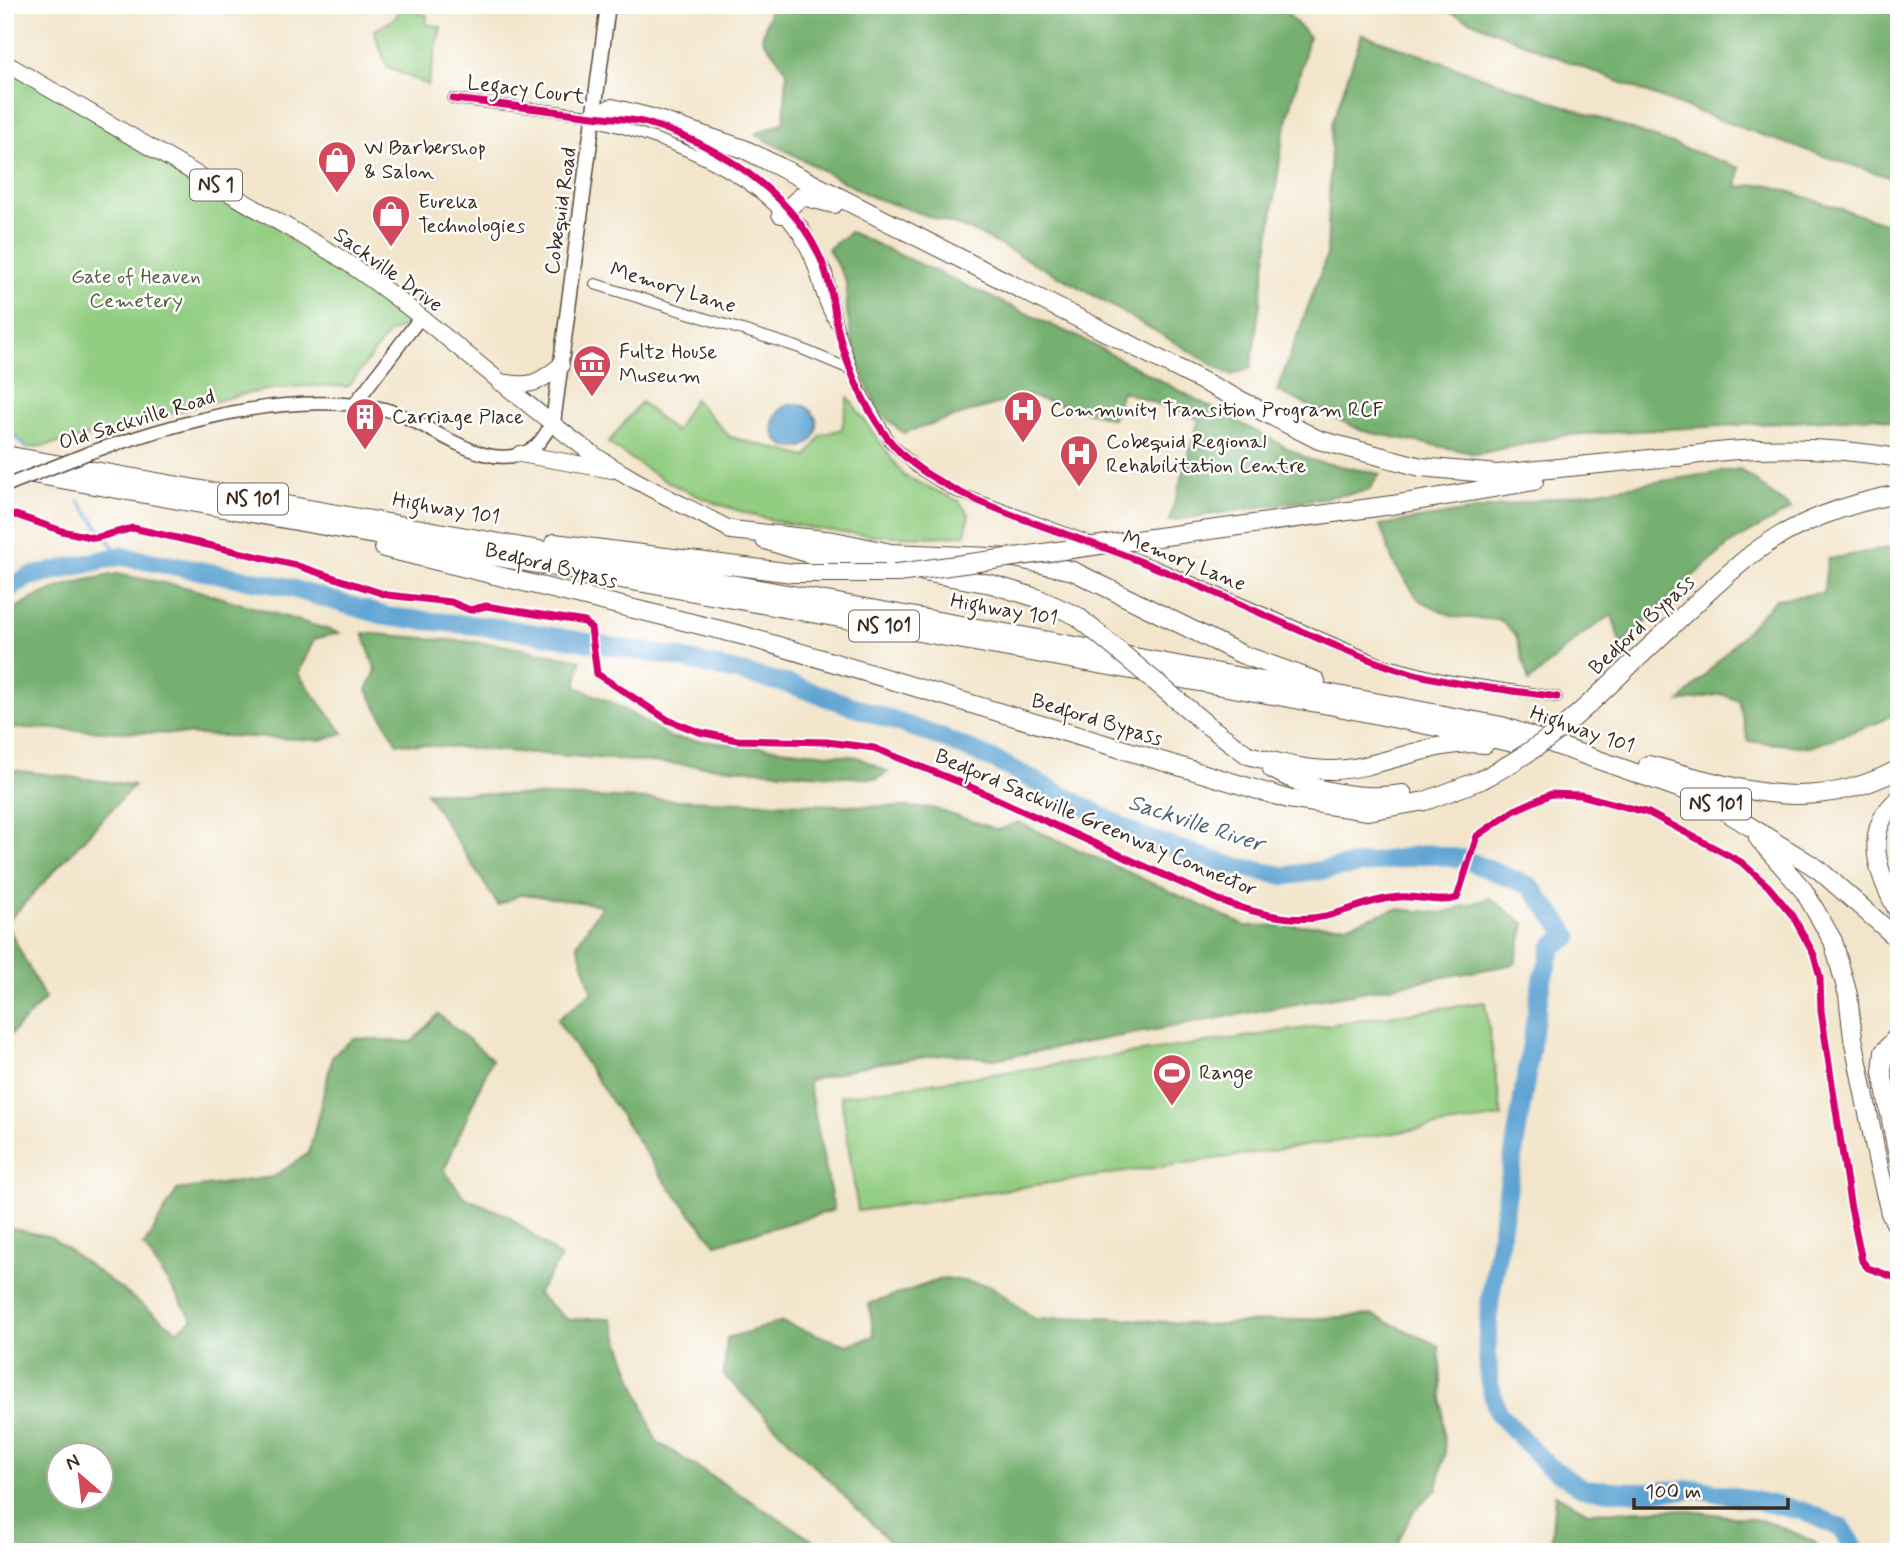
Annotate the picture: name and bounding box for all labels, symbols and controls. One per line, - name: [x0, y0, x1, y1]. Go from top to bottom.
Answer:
- street label: Legacy Court: [465, 69, 587, 113]
- place label: W Barbershop & Salon: [364, 134, 486, 186]
- shop icon: W Barbershop & Salon: [316, 139, 358, 194]
- street label: Cobequid Road: [538, 145, 584, 277]
- road number: NS 1: [190, 169, 242, 200]
- place label: Eureka Technologies: [418, 188, 525, 241]
- shop icon: Eureka Technologies: [370, 193, 412, 248]
- street label: Sackville Drive: [328, 221, 448, 319]
- street label: Memory Lane: [607, 256, 739, 320]
- park label: Gate of Heaven Cemetery: [71, 263, 201, 315]
- place label: Fultz House Museum: [619, 338, 717, 390]
- museum icon: Fultz House Museum: [571, 343, 613, 398]
- street label: Old Sackville Road: [55, 383, 219, 457]
- hospital icon: Community Transition Program RCF: [1002, 389, 1044, 444]
- building icon: Carriage Place: [344, 396, 386, 451]
- place label: Community Transition Program RCF: [1050, 396, 1384, 424]
- place label: Carriage Place: [392, 403, 524, 431]
- place label: Cobequid Regional Rehabilitation Centre: [1106, 428, 1307, 480]
- hospital icon: Cobequid Regional Rehabilitation Centre: [1058, 433, 1100, 488]
- road number: NS 101: [218, 484, 288, 514]
- street label: Highway 101: [390, 486, 502, 534]
- street label: Memory Lane: [1118, 524, 1250, 598]
- street label: Bedford Bypass: [481, 536, 620, 598]
- street label: Bedford Bypass: [1583, 568, 1703, 683]
- street label: Highway 101: [948, 587, 1060, 635]
- road number: NS 101: [849, 610, 919, 642]
- street label: Bedford Bypass: [1027, 687, 1166, 755]
- street label: Highway 101: [1525, 699, 1638, 763]
- street label: Bedford Sackville Greenway Connector: [930, 742, 1261, 906]
- water label: Sackville River: [1124, 788, 1271, 861]
- road number: NS 101: [1681, 789, 1751, 820]
- sports icon: Range: [1151, 1052, 1193, 1107]
- place label: Range: [1199, 1059, 1254, 1088]
- north arrow: [46, 1442, 116, 1512]
- text: N: [61, 1448, 84, 1476]
- scale bar: [1634, 1466, 1788, 1510]
- text: 100 m: [1645, 1478, 1701, 1506]

